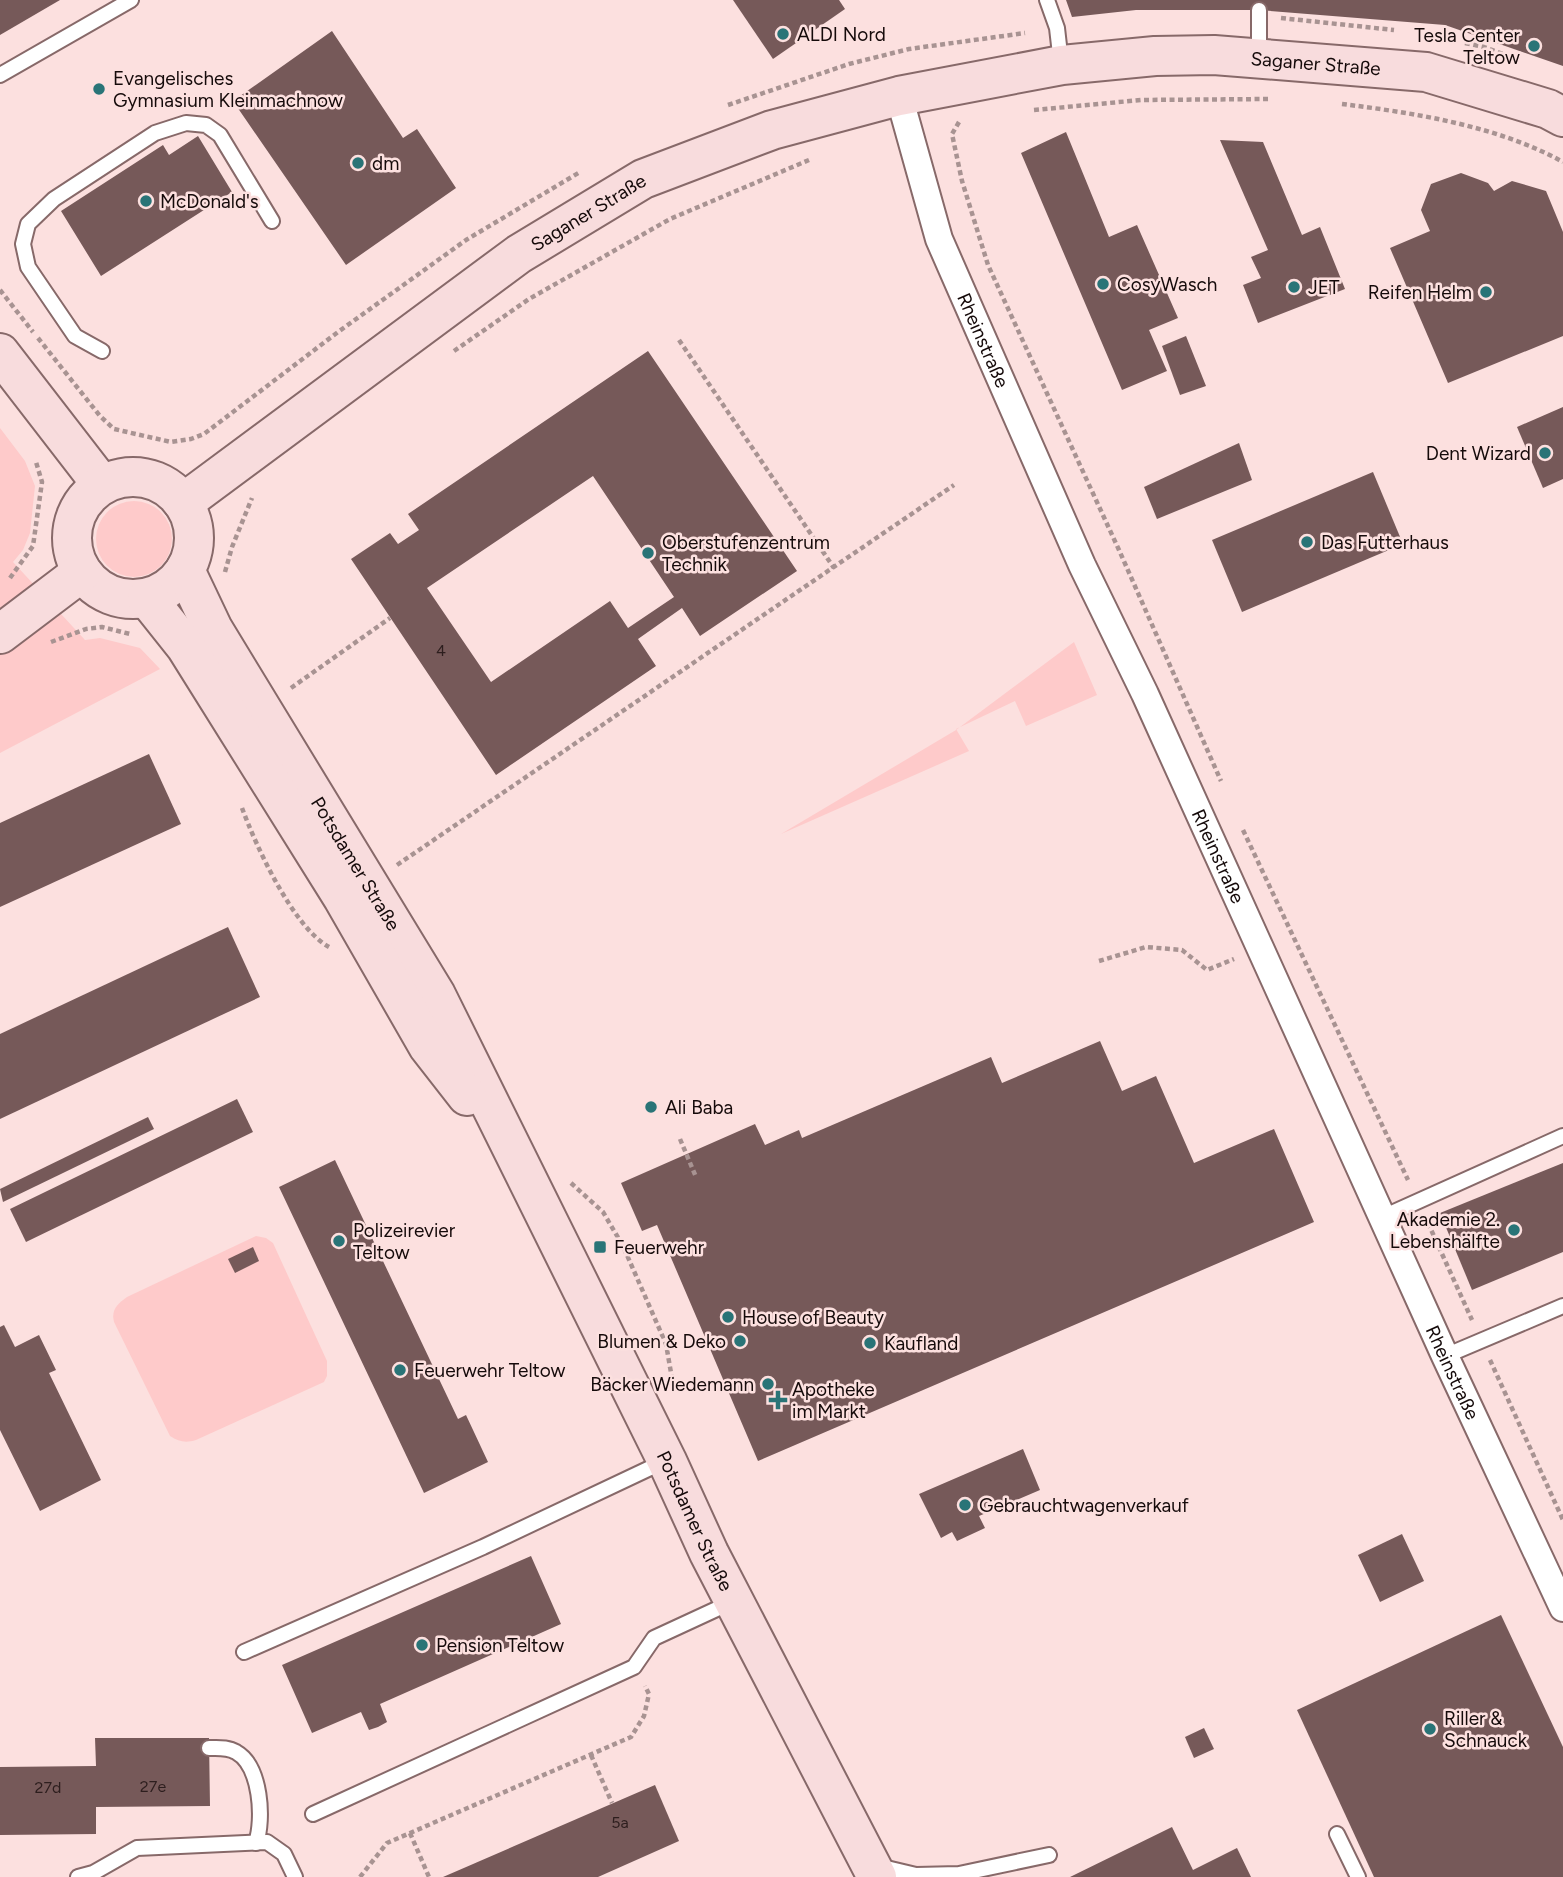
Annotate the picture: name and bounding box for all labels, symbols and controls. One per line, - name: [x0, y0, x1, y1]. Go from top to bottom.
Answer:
- place label: ALDI Nord: [797, 23, 886, 46]
- place label: Tesla Center Teltow: [1414, 24, 1521, 69]
- marker: ALDI Nord: [775, 26, 791, 42]
- marker: Tesla Center Teltow: [1526, 38, 1542, 54]
- street label: Saganer Straße: [1250, 46, 1382, 80]
- place label: Evangelisches Gymnasium Kleinmachnow: [113, 67, 343, 112]
- marker: Evangelisches Gymnasium Kleinmachnow: [91, 81, 107, 97]
- place label: dm: [372, 152, 399, 175]
- marker: dm: [350, 155, 366, 171]
- street label: Saganer Straße: [526, 169, 650, 256]
- place label: McDonald's: [160, 190, 259, 213]
- marker: McDonald's: [138, 193, 154, 209]
- place label: CosyWasch: [1117, 273, 1217, 296]
- marker: CosyWasch: [1095, 276, 1111, 292]
- place label: JET: [1308, 276, 1340, 299]
- marker: JET: [1286, 279, 1302, 295]
- place label: Reifen Helm: [1368, 281, 1472, 304]
- marker: Reifen Helm: [1478, 284, 1494, 300]
- street label: Rheinstraße: [953, 289, 1014, 391]
- place label: Dent Wizard: [1426, 442, 1531, 465]
- marker: Dent Wizard: [1537, 445, 1553, 461]
- place label: Oberstufenzentrum Technik: [662, 531, 830, 576]
- place label: Das Futterhaus: [1321, 531, 1449, 554]
- marker: Das Futterhaus: [1299, 534, 1315, 550]
- marker: Oberstufenzentrum Technik: [640, 545, 656, 561]
- house number: 4: [436, 641, 446, 660]
- street label: Potsdamer Straße: [306, 792, 405, 935]
- street label: Rheinstraße: [1187, 805, 1250, 907]
- place label: Ali Baba: [665, 1096, 733, 1119]
- marker: Ali Baba: [643, 1099, 659, 1115]
- place label: Akademie 2. Lebenshälfte: [1390, 1208, 1500, 1253]
- place label: Polizeirevier Teltow: [353, 1219, 456, 1264]
- marker: Akademie 2. Lebenshälfte: [1506, 1222, 1522, 1238]
- marker: Polizeirevier Teltow: [331, 1233, 347, 1249]
- place label: Feuerwehr: [614, 1236, 705, 1259]
- marker: Feuerwehr: [592, 1239, 608, 1255]
- place label: House of Beauty: [742, 1306, 884, 1329]
- marker: House of Beauty: [720, 1309, 736, 1325]
- street label: Rheinstraße: [1421, 1322, 1485, 1423]
- place label: Blumen & Deko: [597, 1330, 726, 1353]
- place label: Kaufland: [884, 1332, 958, 1355]
- marker: Blumen & Deko: [732, 1333, 748, 1349]
- marker: Kaufland: [862, 1335, 878, 1351]
- place label: Feuerwehr Teltow: [414, 1359, 566, 1382]
- marker: Feuerwehr Teltow: [392, 1362, 408, 1378]
- place label: Bäcker Wiedemann: [590, 1373, 754, 1396]
- marker: Bäcker Wiedemann: [760, 1376, 776, 1392]
- place label: Apotheke im Markt: [792, 1378, 875, 1423]
- marker: Apotheke im Markt: [770, 1392, 786, 1408]
- street label: Potsdamer Straße: [652, 1447, 738, 1595]
- place label: Gebrauchtwagenverkauf: [979, 1494, 1189, 1517]
- marker: Gebrauchtwagenverkauf: [957, 1497, 973, 1513]
- place label: Pension Teltow: [436, 1634, 564, 1657]
- marker: Pension Teltow: [414, 1637, 430, 1653]
- place label: Riller & Schnauck: [1444, 1707, 1528, 1752]
- marker: Riller & Schnauck: [1422, 1721, 1438, 1737]
- house number: 27e: [140, 1777, 166, 1796]
- house number: 27d: [35, 1778, 61, 1797]
- house number: 5a: [611, 1813, 629, 1832]

